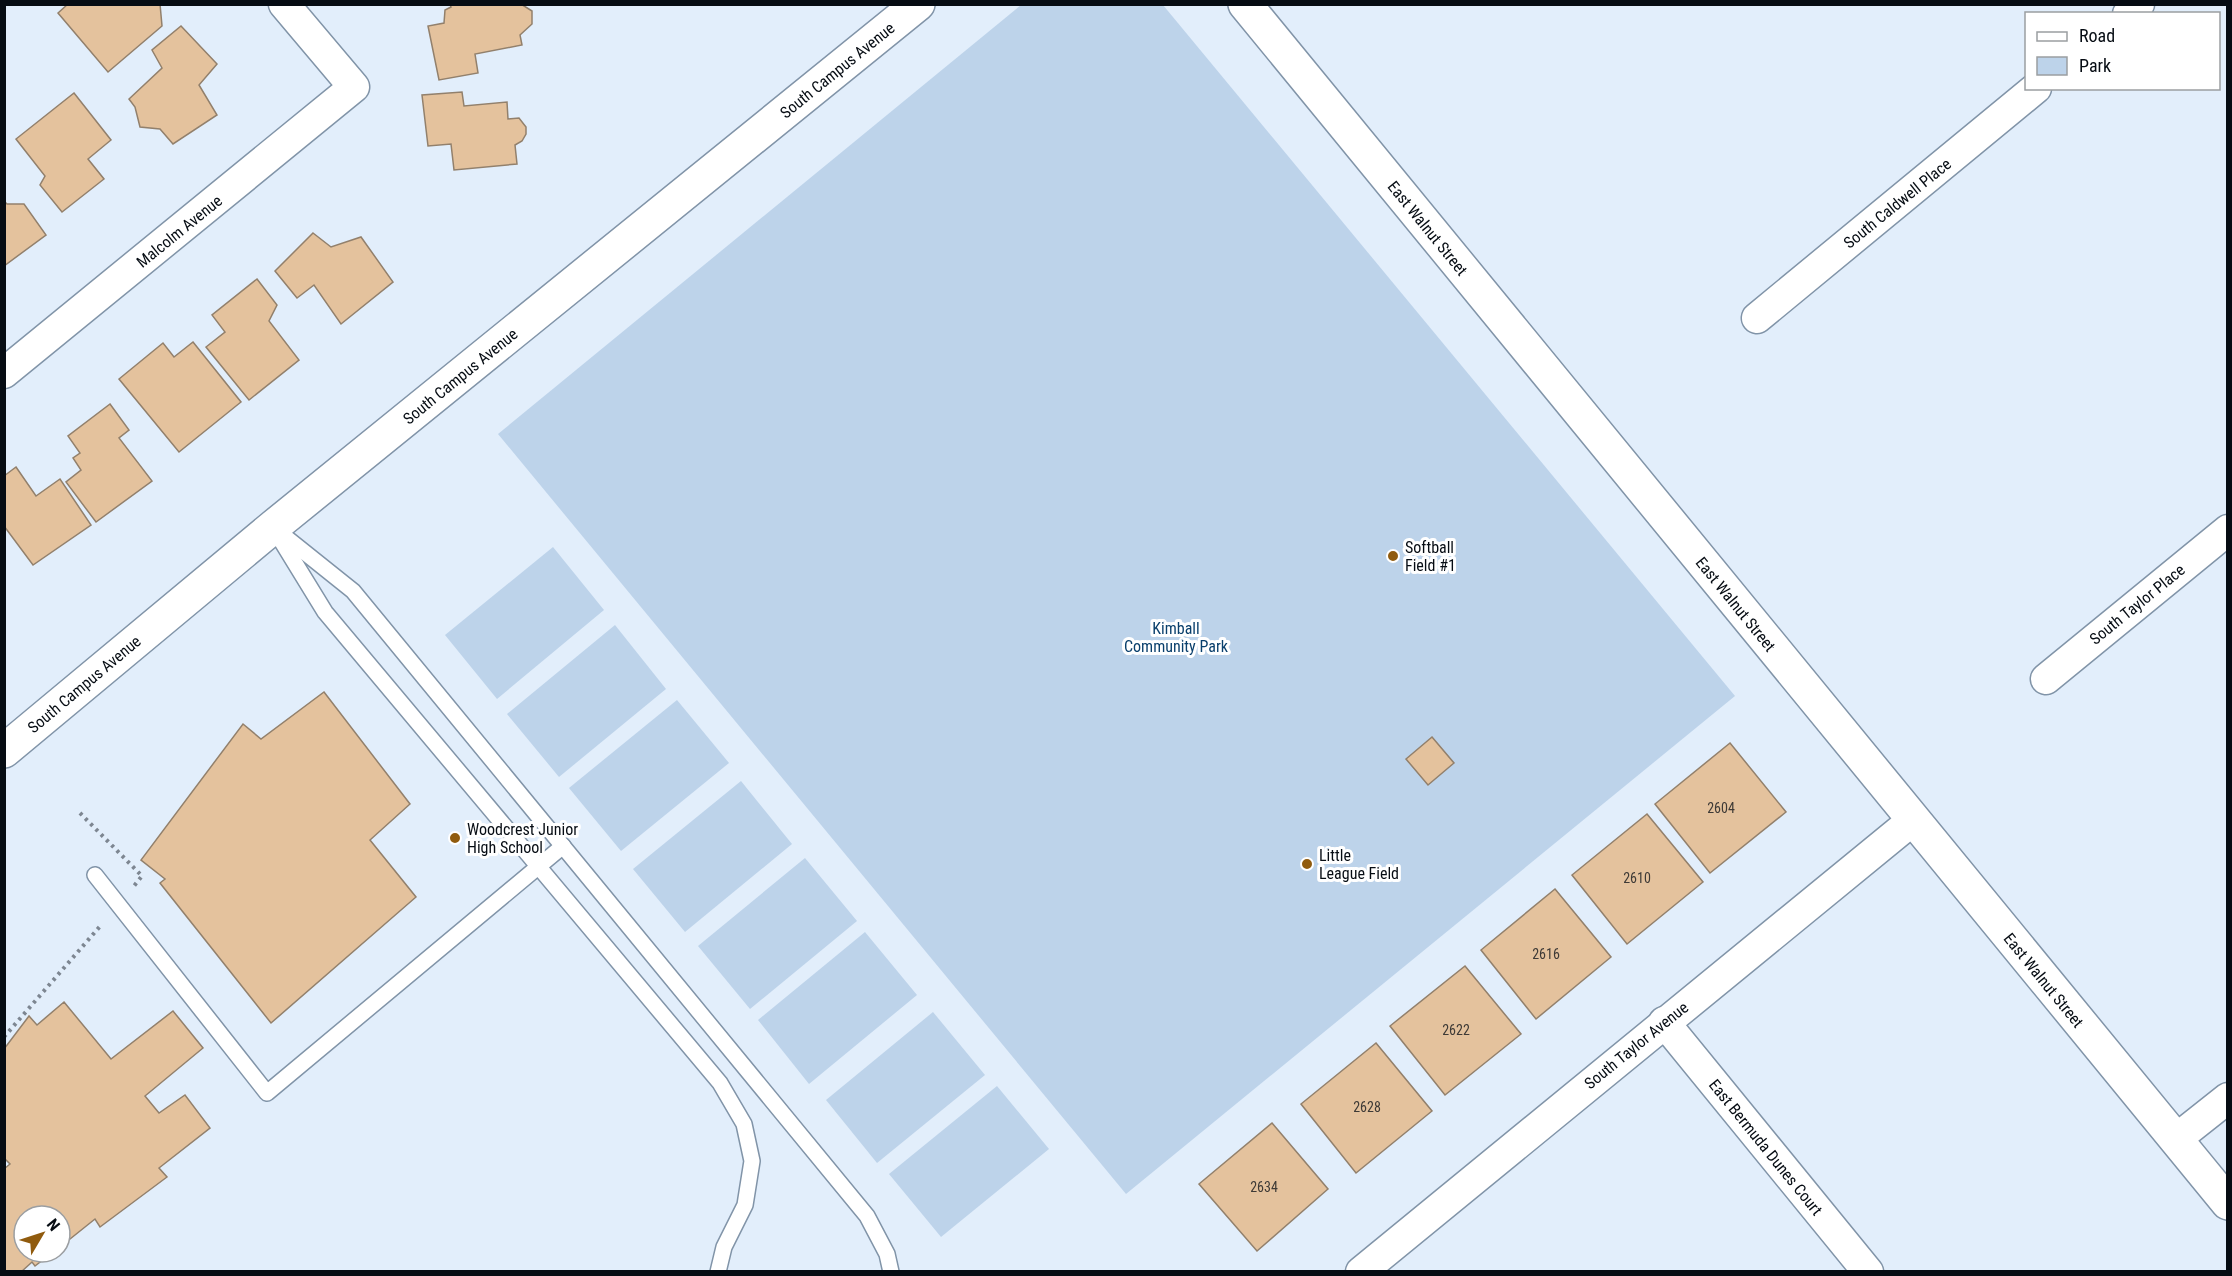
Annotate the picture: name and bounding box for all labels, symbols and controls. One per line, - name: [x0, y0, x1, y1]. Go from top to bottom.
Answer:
- legend: [2025, 12, 2220, 90]
- street label: South Campus Avenue: [776, 18, 898, 122]
- text: Road: [2079, 25, 2115, 46]
- text: Park: [2079, 55, 2111, 76]
- street label: South Caldwell Place: [1840, 154, 1955, 252]
- street label: East Walnut Street: [1384, 177, 1472, 280]
- street label: Malcolm Avenue: [133, 191, 226, 272]
- street label: South Campus Avenue: [399, 324, 521, 428]
- place label: Softball Field #1: [1405, 538, 1456, 575]
- marker: Softball Field #1: [1386, 549, 1400, 563]
- street label: East Walnut Street: [1692, 553, 1780, 656]
- street label: South Taylor Place: [2086, 560, 2189, 649]
- park label: Kimball Community Park: [1124, 619, 1229, 656]
- street label: South Campus Avenue: [24, 632, 145, 737]
- house number: 2604: [1707, 800, 1735, 816]
- place label: Woodcrest Junior High School: [467, 820, 578, 857]
- marker: Woodcrest Junior High School: [448, 831, 462, 845]
- place label: Little League Field: [1319, 846, 1399, 883]
- marker: Little League Field: [1300, 857, 1314, 871]
- house number: 2610: [1623, 870, 1651, 886]
- street label: East Walnut Street: [2000, 929, 2088, 1032]
- house number: 2616: [1532, 946, 1560, 962]
- street label: South Taylor Avenue: [1581, 998, 1692, 1093]
- house number: 2622: [1442, 1022, 1470, 1038]
- street label: East Bermuda Dunes Court: [1705, 1076, 1826, 1219]
- house number: 2628: [1353, 1099, 1381, 1115]
- house number: 2634: [1250, 1179, 1278, 1195]
- north arrow: [12, 1204, 72, 1264]
- text: N: [43, 1215, 64, 1235]

